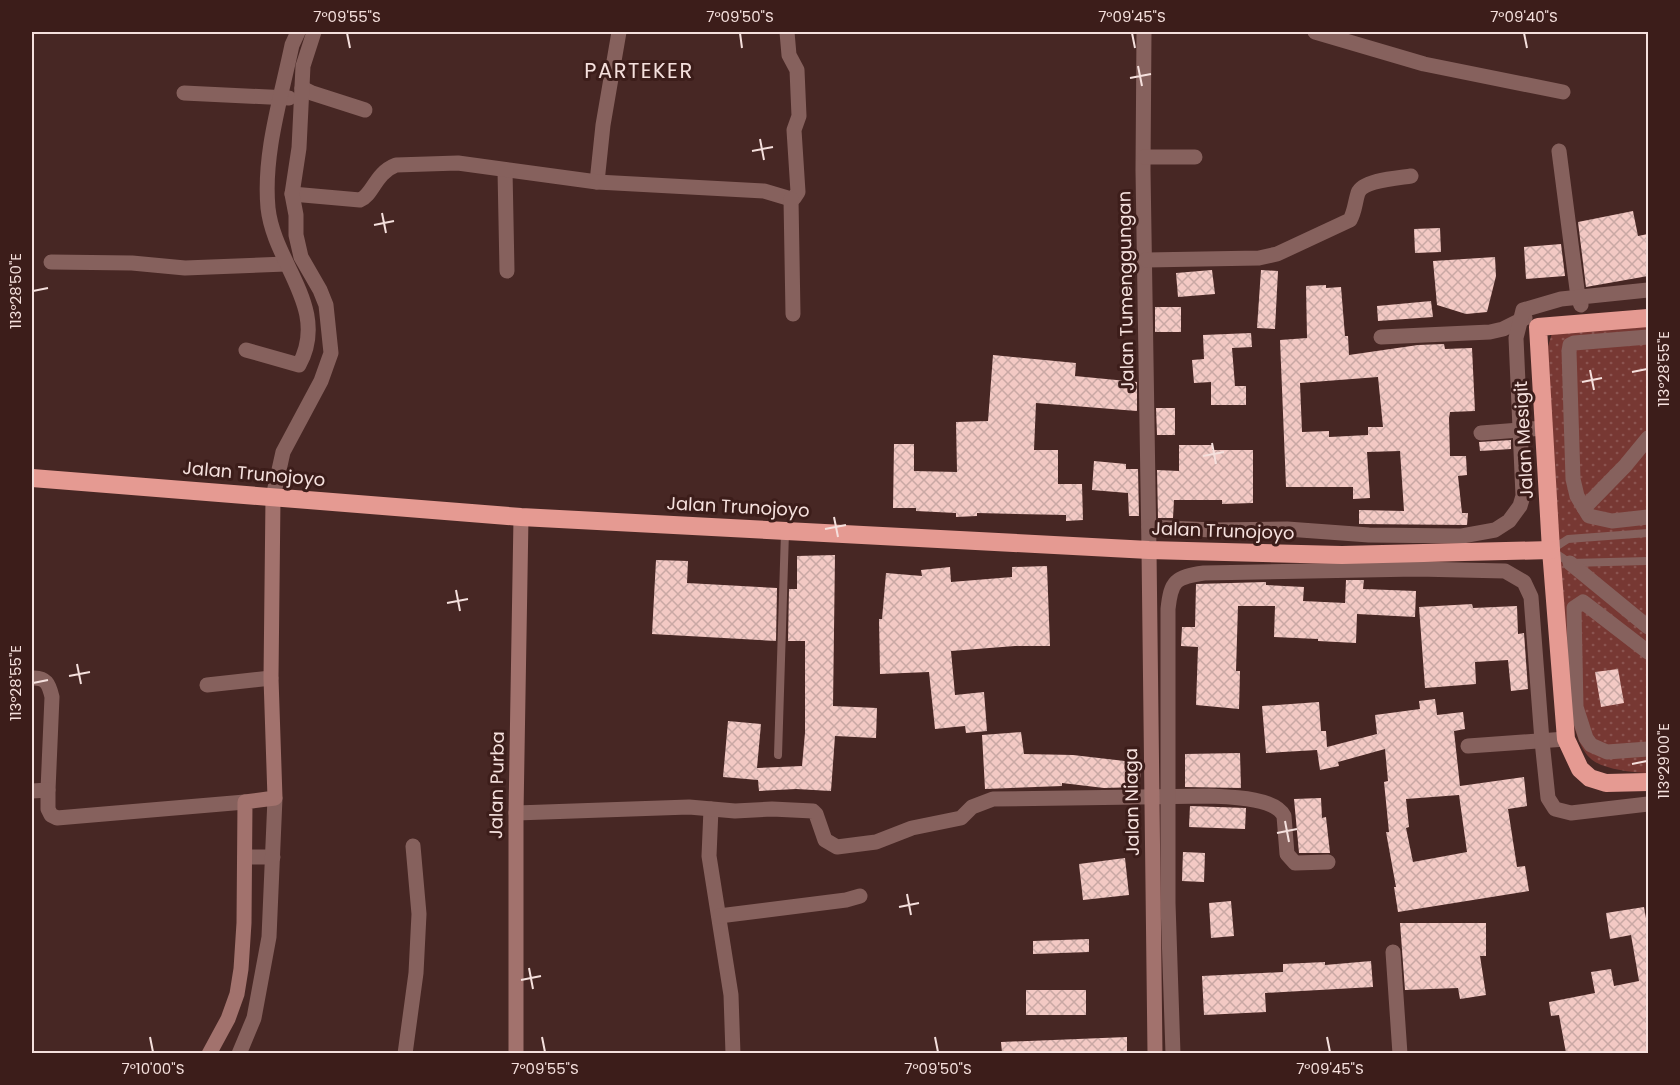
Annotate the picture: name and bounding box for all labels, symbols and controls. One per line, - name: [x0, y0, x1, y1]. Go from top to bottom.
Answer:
- text: 7°09'55"S: [313, 6, 381, 27]
- text: 7°09'50"S: [706, 6, 774, 27]
- text: 7°09'45"S: [1098, 6, 1166, 27]
- text: 7°09'40"S: [1490, 6, 1558, 27]
- district label: PARTEKER: [584, 56, 694, 85]
- street label: Jalan Tumenggungan: [1111, 191, 1140, 391]
- text: 113°28'50"E: [5, 253, 26, 329]
- text: 113°28'55"E: [1653, 331, 1674, 407]
- street label: Jalan Mesigit: [1508, 380, 1539, 500]
- street label: Jalan Trunojoyo: [182, 455, 327, 492]
- street label: Jalan Trunojoyo: [666, 490, 810, 523]
- street label: Jalan Trunojoyo: [1151, 516, 1295, 545]
- text: 113°28'55"E: [5, 645, 26, 721]
- text: 113°29'00"E: [1653, 723, 1674, 799]
- street label: Jalan Purba: [483, 731, 510, 839]
- street label: Jalan Niaga: [1118, 748, 1145, 856]
- text: 7°10'00"S: [122, 1058, 184, 1079]
- text: 7°09'55"S: [511, 1058, 579, 1079]
- text: 7°09'50"S: [904, 1058, 972, 1079]
- text: 7°09'45"S: [1296, 1058, 1364, 1079]

